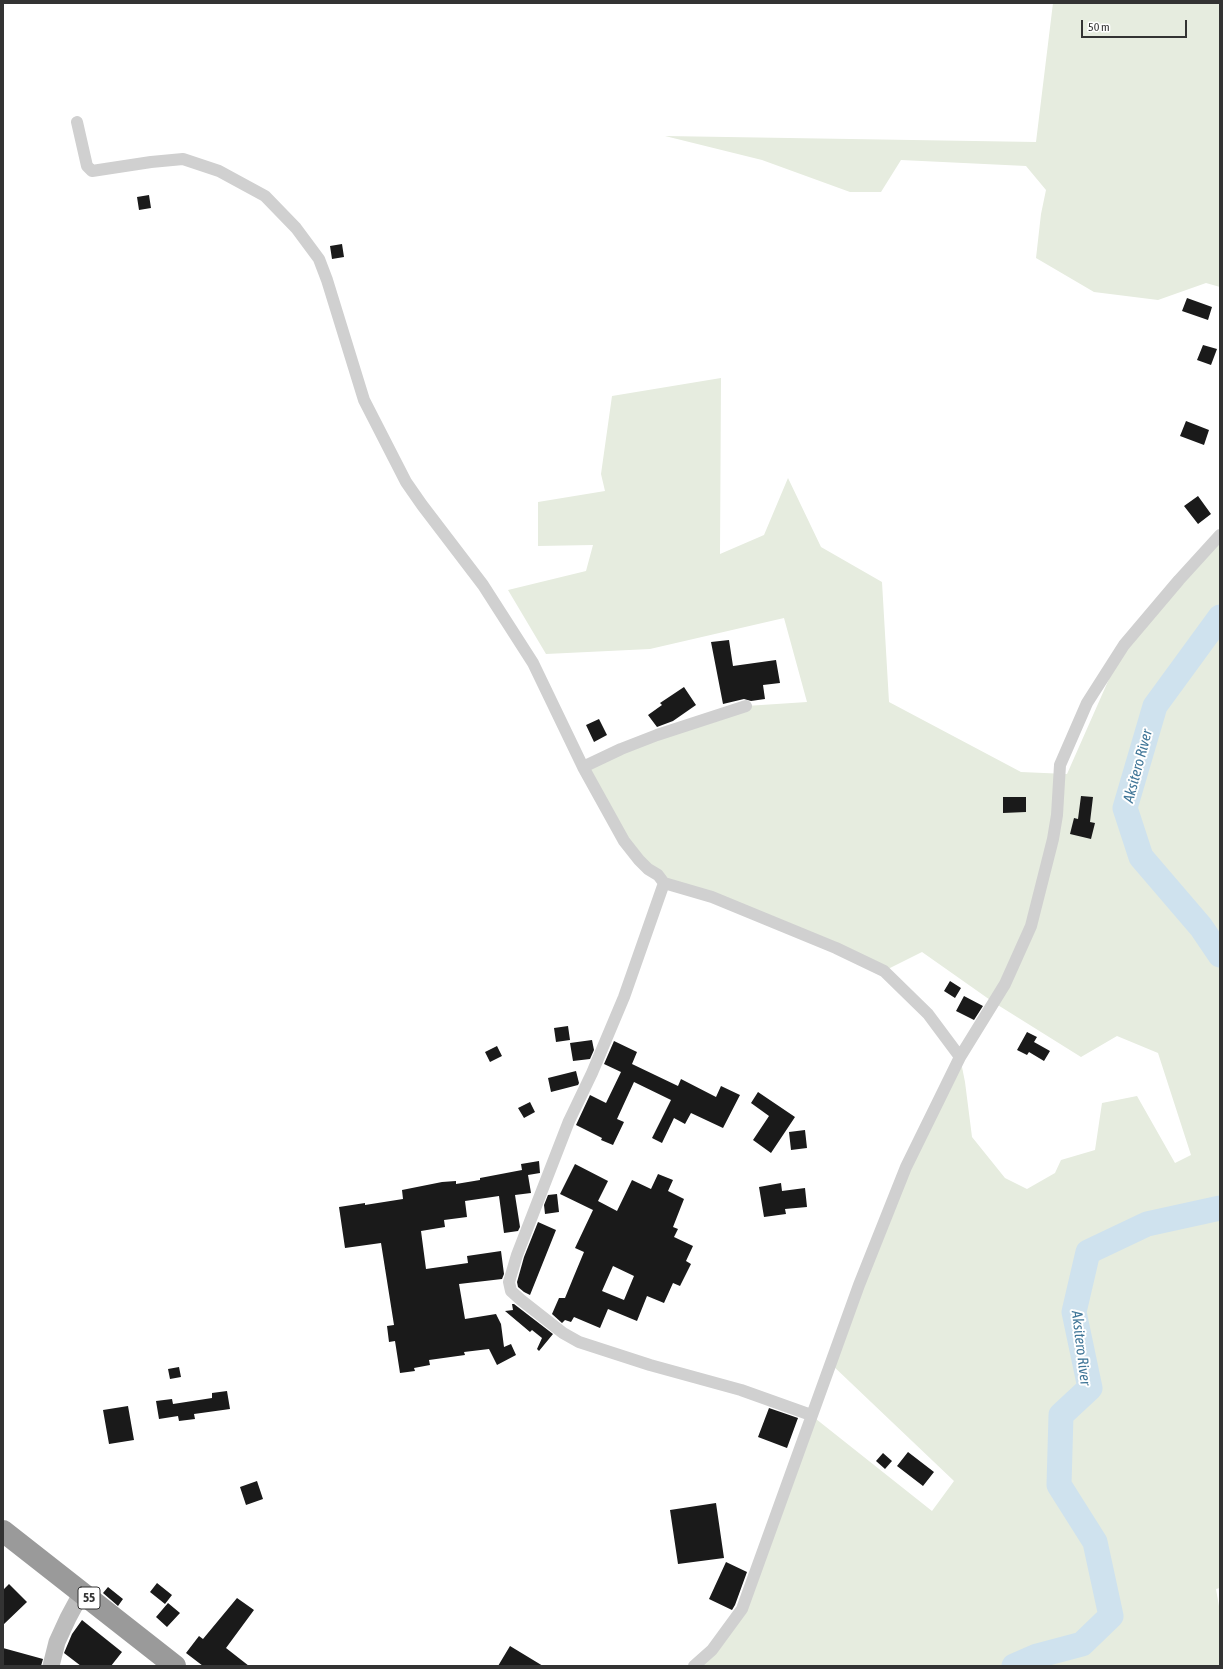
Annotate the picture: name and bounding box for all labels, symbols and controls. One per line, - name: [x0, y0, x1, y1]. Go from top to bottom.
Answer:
- scale bar: [1083, 12, 1189, 38]
- text: 50 m: [1088, 20, 1110, 34]
- water label: Aksitero River: [1120, 727, 1156, 805]
- water label: Aksitero River: [1067, 1310, 1095, 1386]
- road number: 55: [78, 1587, 100, 1609]

